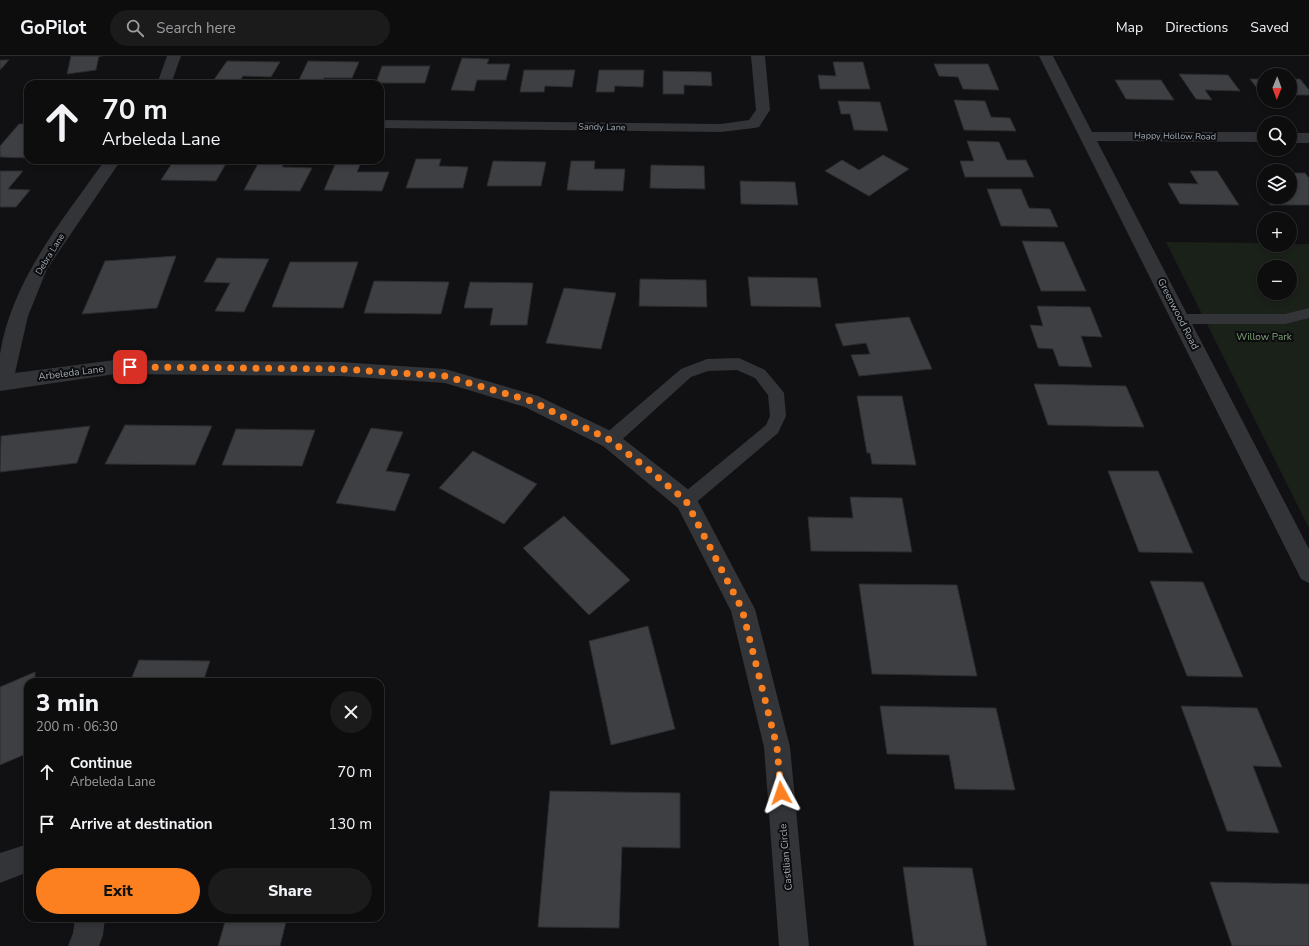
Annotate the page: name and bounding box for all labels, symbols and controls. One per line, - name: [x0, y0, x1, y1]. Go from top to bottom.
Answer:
- search box: [110, 10, 390, 46]
- text: GoPilot: [20, 15, 86, 41]
- icon: search: [124, 17, 146, 39]
- text: Search here: [156, 18, 236, 38]
- text: Map: [1116, 18, 1143, 37]
- text: Directions: [1165, 18, 1228, 37]
- text: Saved: [1250, 18, 1289, 37]
- north arrow: [1257, 68, 1297, 108]
- map controls: [1257, 68, 1297, 300]
- text: 70 m: [102, 91, 168, 129]
- icon: ahead: [36, 96, 88, 148]
- button: search: [1257, 116, 1297, 156]
- street label: Sandy Lane: [578, 121, 626, 133]
- text: Arbeleda Lane: [102, 127, 220, 151]
- street label: Happy Hollow Road: [1134, 129, 1216, 143]
- button: layers: [1257, 164, 1297, 204]
- button: +: [1257, 212, 1297, 252]
- street label: Debra Lane: [33, 231, 68, 277]
- button: −: [1257, 260, 1297, 300]
- street label: Greenwood Road: [1154, 276, 1202, 352]
- park label: Willow Park: [1236, 330, 1293, 344]
- pin: [113, 350, 147, 384]
- icon: arrive: [119, 356, 141, 378]
- street label: Arbeleda Lane: [38, 362, 104, 384]
- text: 3 min: [36, 687, 99, 719]
- button: close: [330, 691, 372, 733]
- text: 200 m · 06:30: [36, 718, 118, 736]
- text: Continue: [70, 753, 132, 773]
- icon: ahead: [36, 761, 58, 783]
- text: 70 m: [337, 762, 372, 782]
- position arrow: [760, 772, 802, 814]
- text: Arbeleda Lane: [70, 773, 155, 791]
- icon: arrive: [36, 813, 58, 835]
- text: Arrive at destination: [70, 814, 213, 834]
- text: 130 m: [328, 814, 372, 834]
- street label: Castilian Circle: [776, 823, 796, 891]
- button: Exit: [36, 868, 200, 914]
- button: Share: [208, 868, 372, 914]

